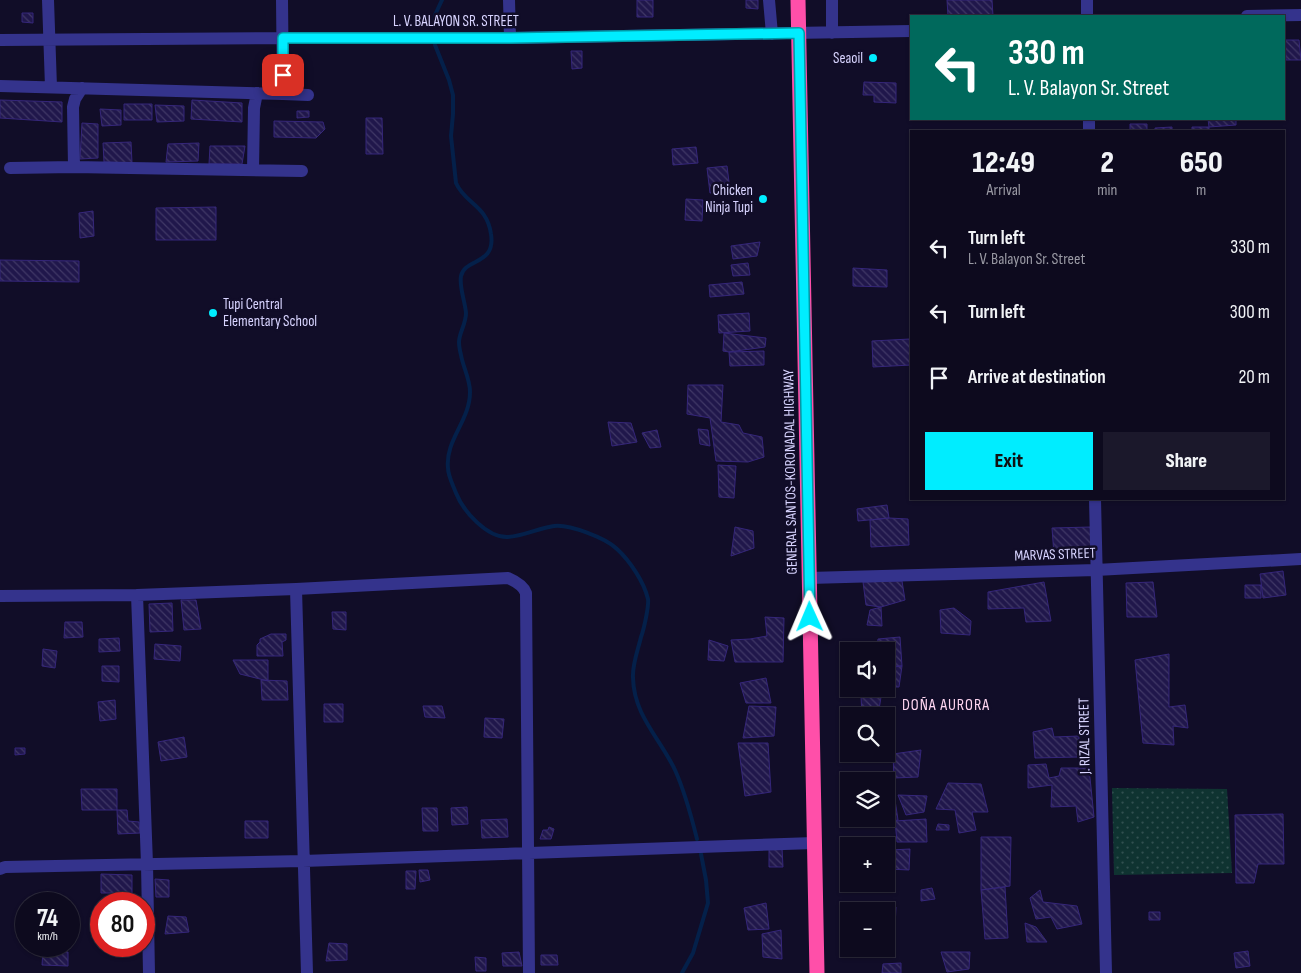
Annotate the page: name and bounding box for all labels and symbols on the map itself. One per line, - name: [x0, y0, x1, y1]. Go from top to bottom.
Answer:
- street label: L. V. BALAYON SR. STREET: [393, 12, 519, 31]
- place label: Seaoil: [833, 49, 863, 68]
- marker: Seaoil: [867, 52, 879, 64]
- pin: [262, 54, 304, 96]
- place label: Chicken Ninja Tupi: [705, 181, 753, 217]
- marker: Chicken Ninja Tupi: [757, 193, 769, 205]
- place label: Tupi Central Elementary School: [223, 295, 317, 331]
- marker: Tupi Central Elementary School: [207, 307, 219, 319]
- street label: GENERAL SANTOS-KORONADAL HIGHWAY: [779, 368, 802, 575]
- street label: MARVAS STREET: [1014, 544, 1096, 565]
- position arrow: [783, 590, 835, 642]
- district label: DOÑA AURORA: [902, 696, 990, 715]
- street label: J. RIZAL STREET: [1074, 698, 1095, 775]
- speed limit sign: 80: [90, 892, 155, 957]

